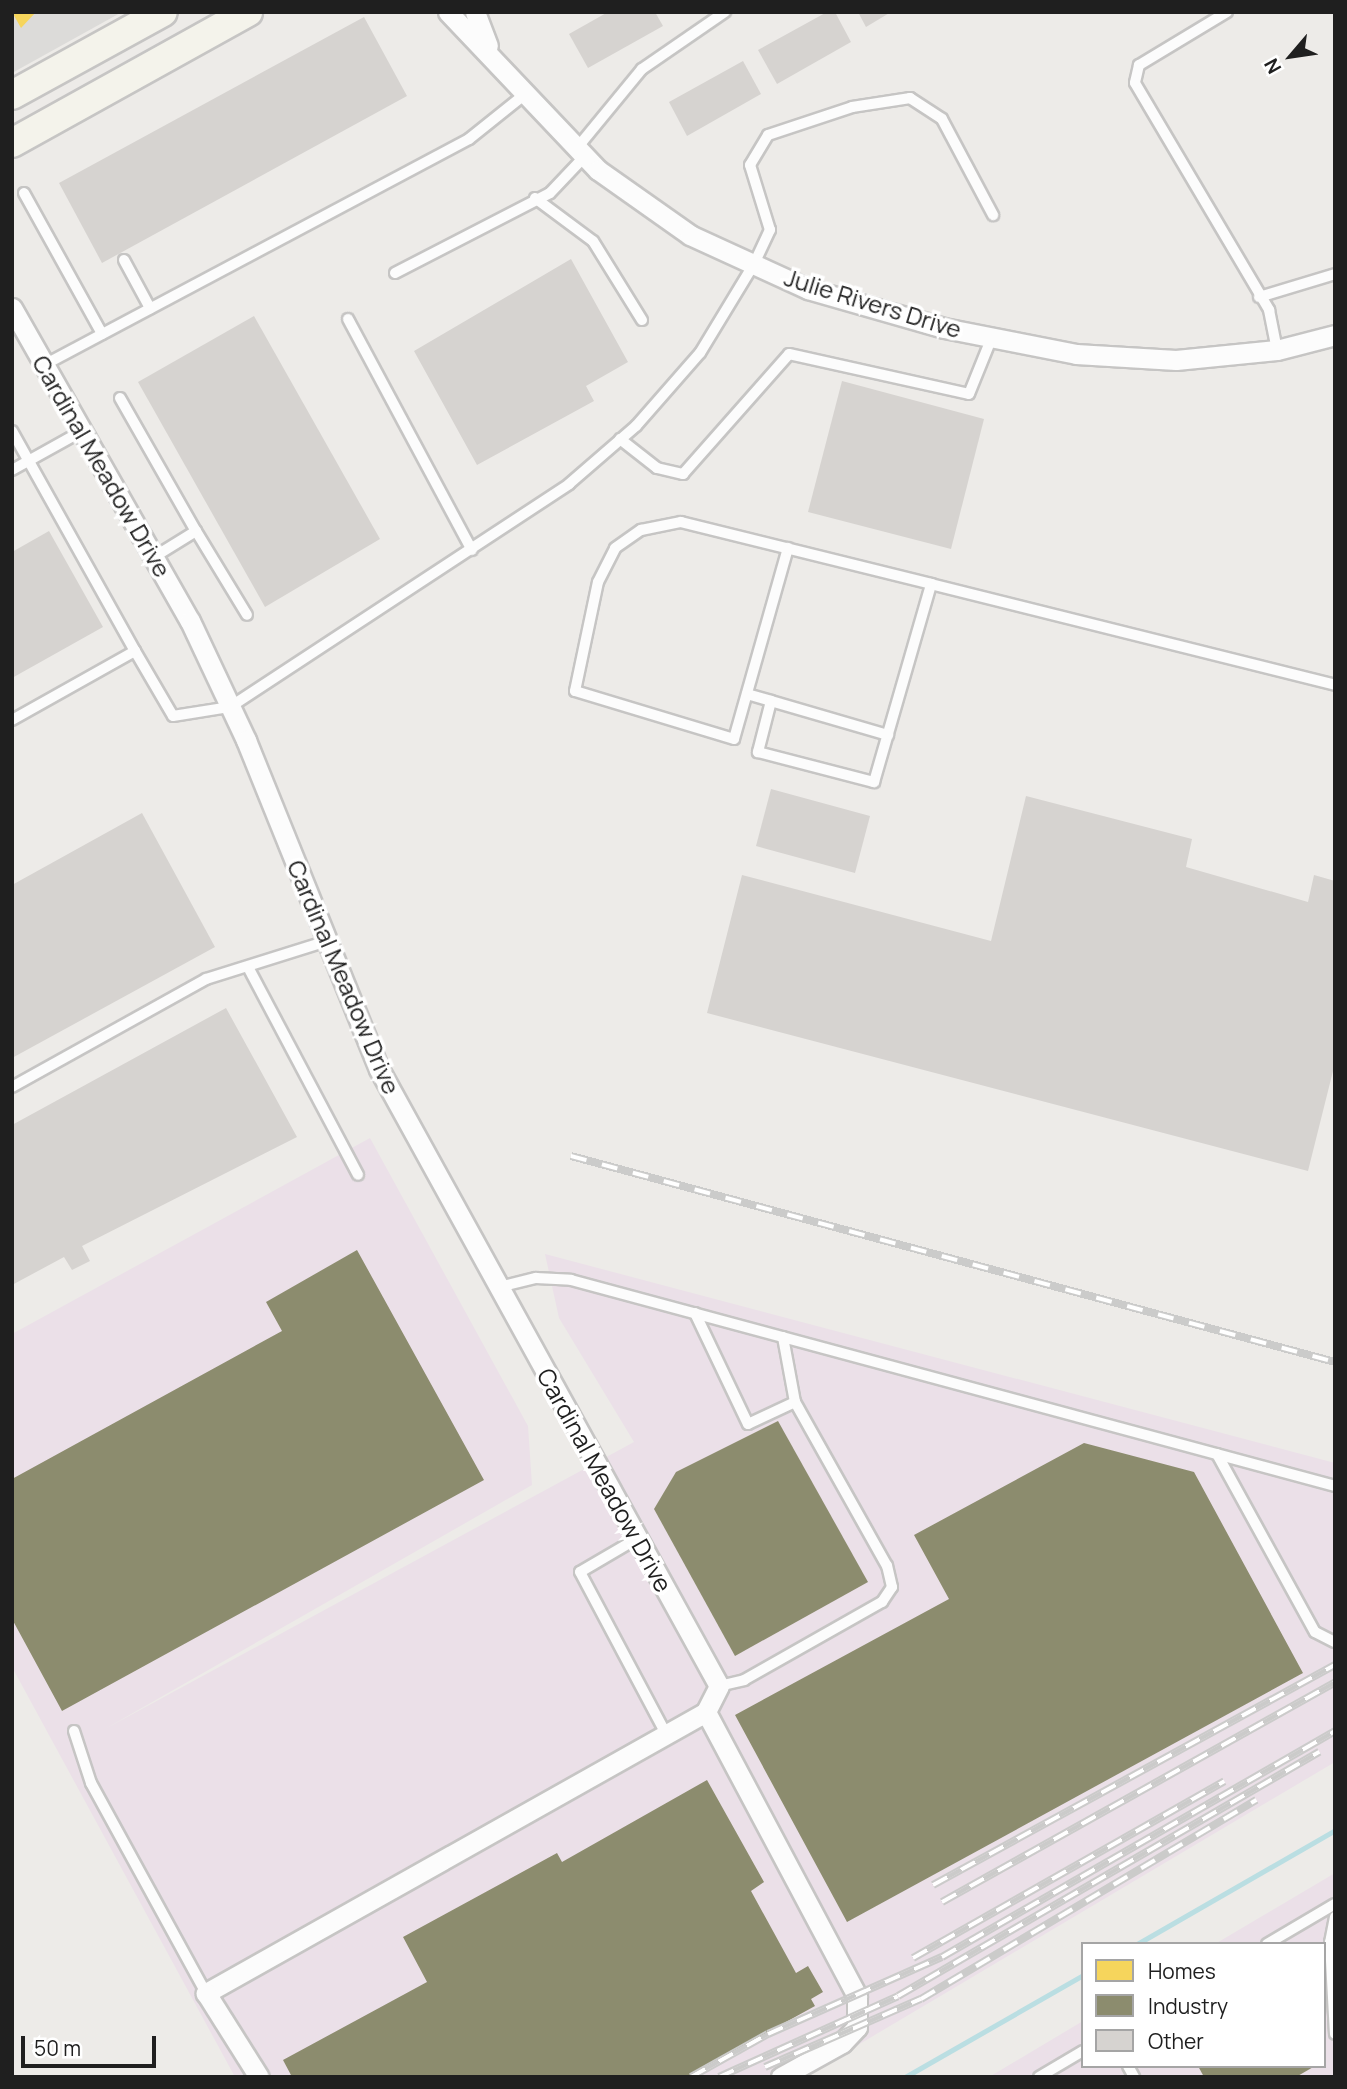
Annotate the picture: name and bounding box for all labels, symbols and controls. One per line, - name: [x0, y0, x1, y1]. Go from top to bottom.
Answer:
- north arrow: [1256, 21, 1326, 91]
- text: N: [1258, 54, 1287, 78]
- street label: Julie Rivers Drive: [781, 262, 965, 344]
- street label: Cardinal Meadow Drive: [27, 350, 177, 582]
- street label: Cardinal Meadow Drive: [282, 856, 406, 1098]
- street label: Cardinal Meadow Drive: [531, 1363, 679, 1597]
- legend: [1081, 1942, 1326, 2068]
- text: Homes: [1148, 1957, 1216, 1985]
- text: Industry: [1148, 1992, 1228, 2020]
- scale bar: [24, 2022, 159, 2066]
- text: Other: [1148, 2027, 1204, 2055]
- text: 50 m: [34, 2034, 81, 2062]

